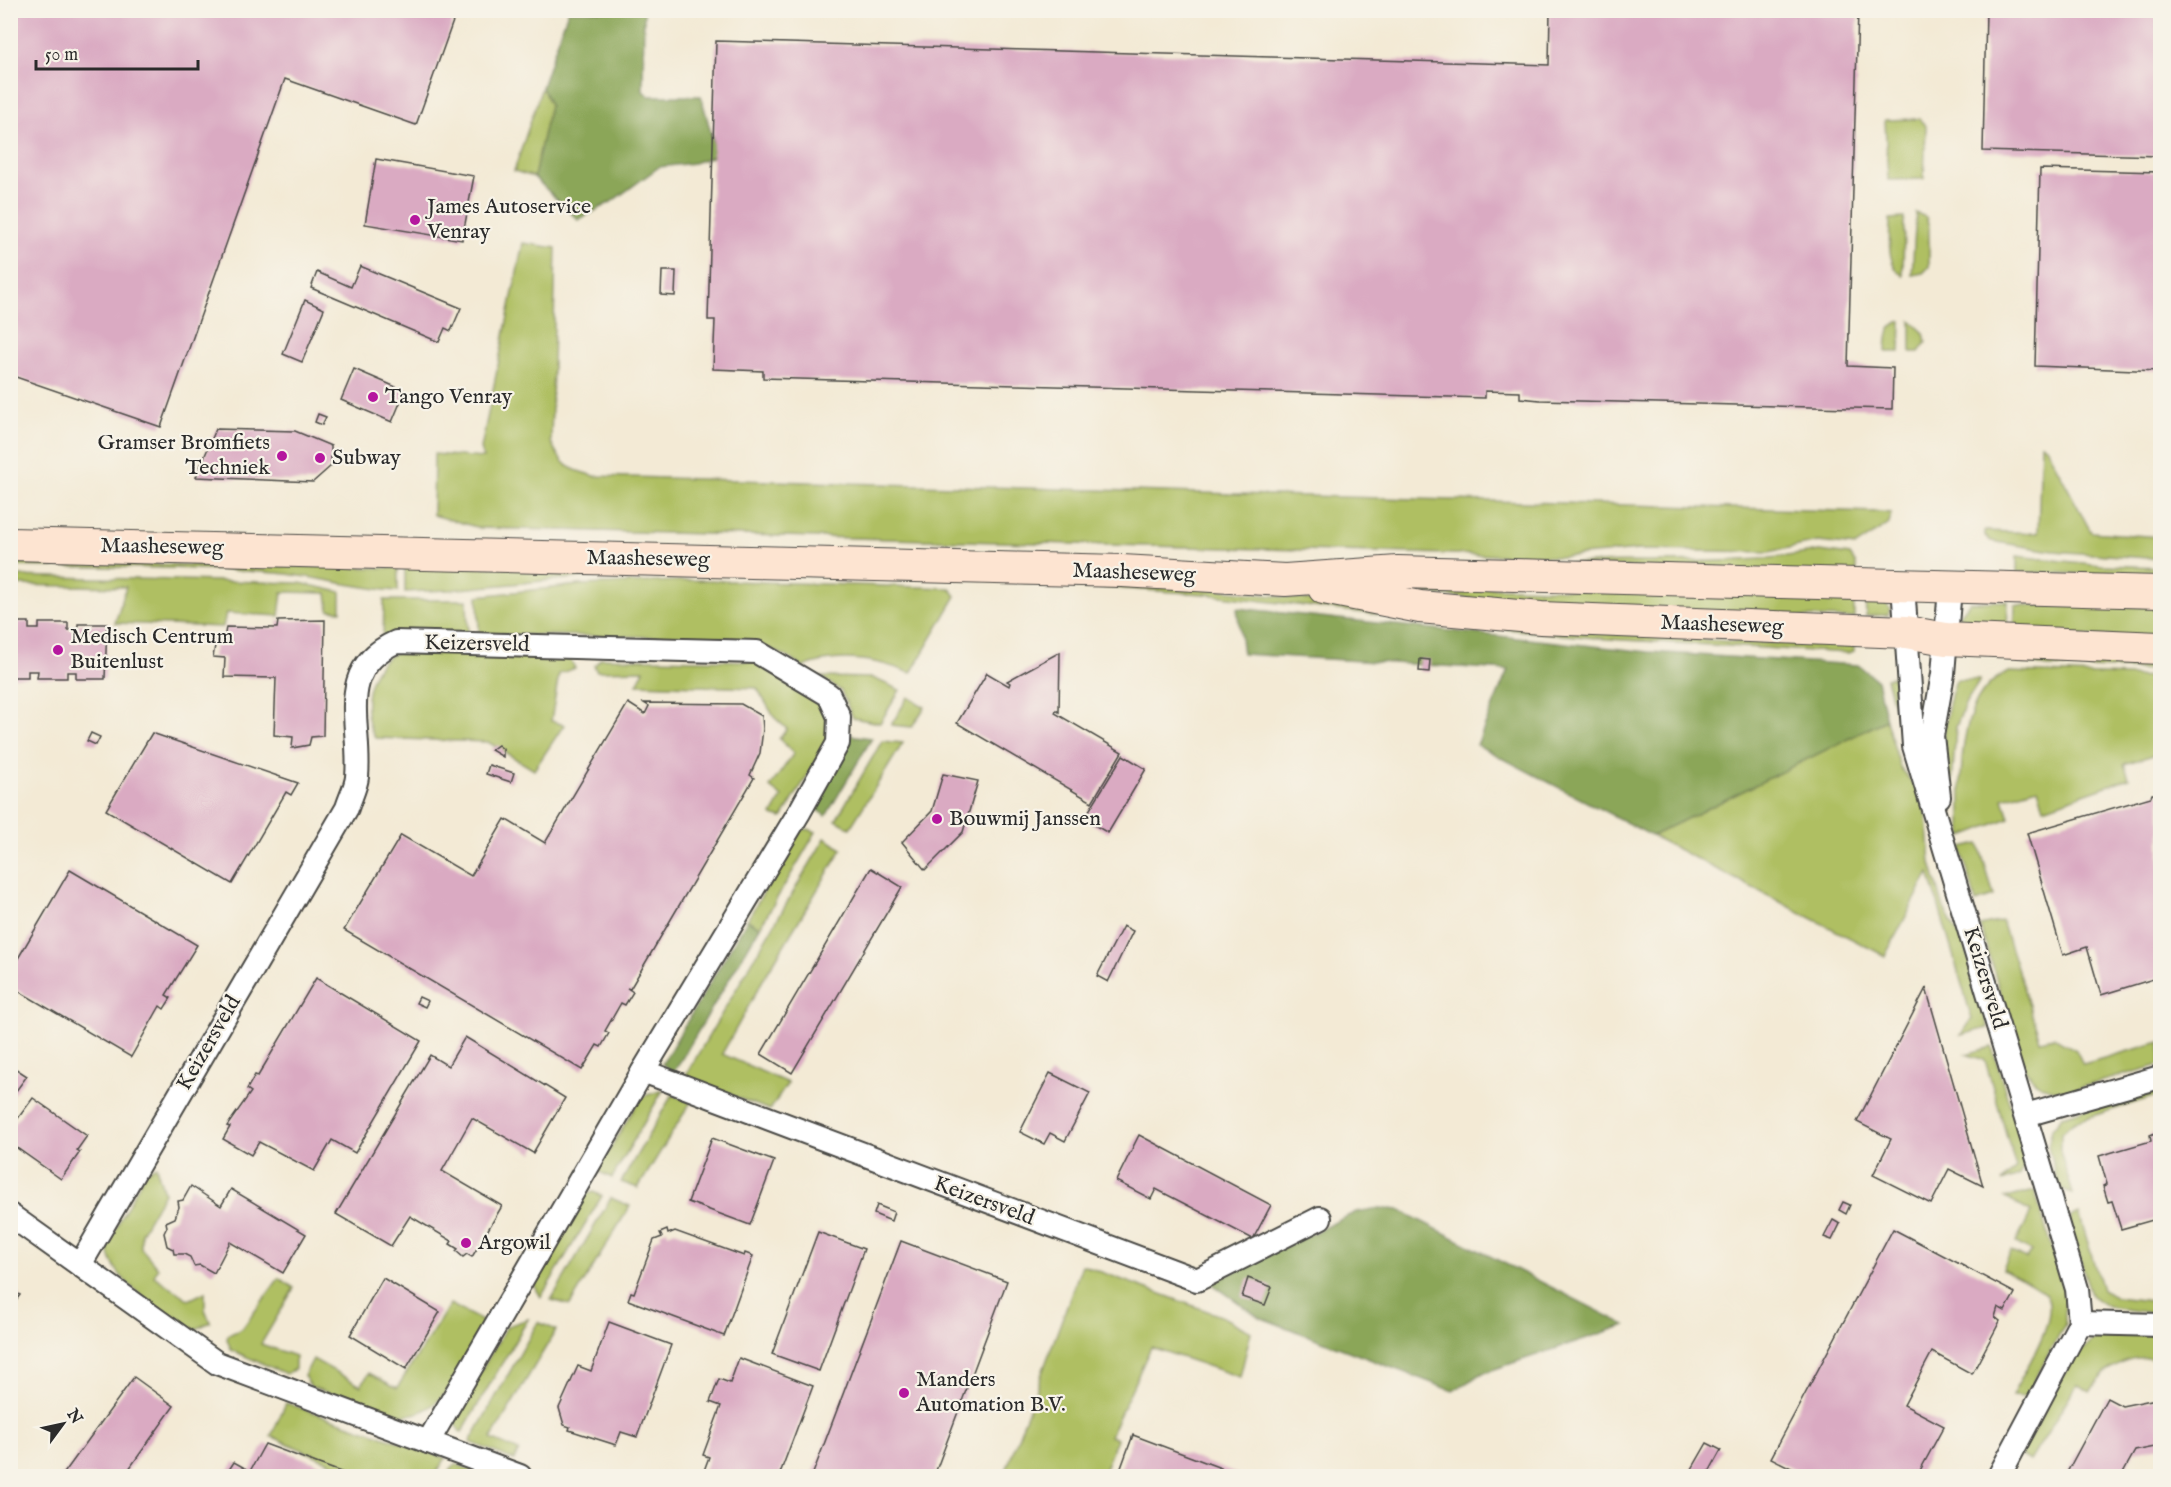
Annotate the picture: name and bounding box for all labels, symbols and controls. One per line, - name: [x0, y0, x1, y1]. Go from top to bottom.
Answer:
- scale bar: [36, 33, 198, 71]
- text: 50 m: [45, 44, 78, 67]
- place label: James Autoservice Venray: [424, 193, 591, 246]
- marker: James Autoservice Venray: [408, 213, 422, 227]
- place label: Tango Venray: [385, 383, 513, 411]
- marker: Tango Venray: [366, 390, 380, 404]
- place label: Gramser Bromfiets Techniek: [98, 429, 270, 482]
- place label: Subway: [332, 444, 401, 472]
- marker: Gramser Bromfiets Techniek: [275, 449, 289, 463]
- marker: Subway: [313, 451, 327, 465]
- street label: Maasheseweg: [100, 532, 225, 562]
- street label: Maasheseweg: [586, 544, 711, 574]
- street label: Maasheseweg: [1072, 557, 1197, 589]
- street label: Maasheseweg: [1660, 609, 1785, 641]
- place label: Medisch Centrum Buitenlust: [70, 623, 233, 676]
- street label: Keizersveld: [424, 629, 530, 659]
- marker: Medisch Centrum Buitenlust: [51, 643, 65, 657]
- place label: Bouwmij Janssen: [949, 805, 1101, 833]
- marker: Bouwmij Janssen: [930, 812, 944, 826]
- street label: Keizersveld: [1956, 923, 2014, 1033]
- street label: Keizersveld: [171, 990, 248, 1096]
- street label: Keizersveld: [930, 1170, 1039, 1232]
- place label: Argowil: [477, 1229, 551, 1257]
- marker: Argowil: [459, 1236, 473, 1250]
- place label: Manders Automation B.V.: [915, 1366, 1066, 1419]
- marker: Manders Automation B.V.: [897, 1386, 911, 1400]
- north arrow: [33, 1394, 93, 1454]
- text: N: [61, 1405, 86, 1428]

